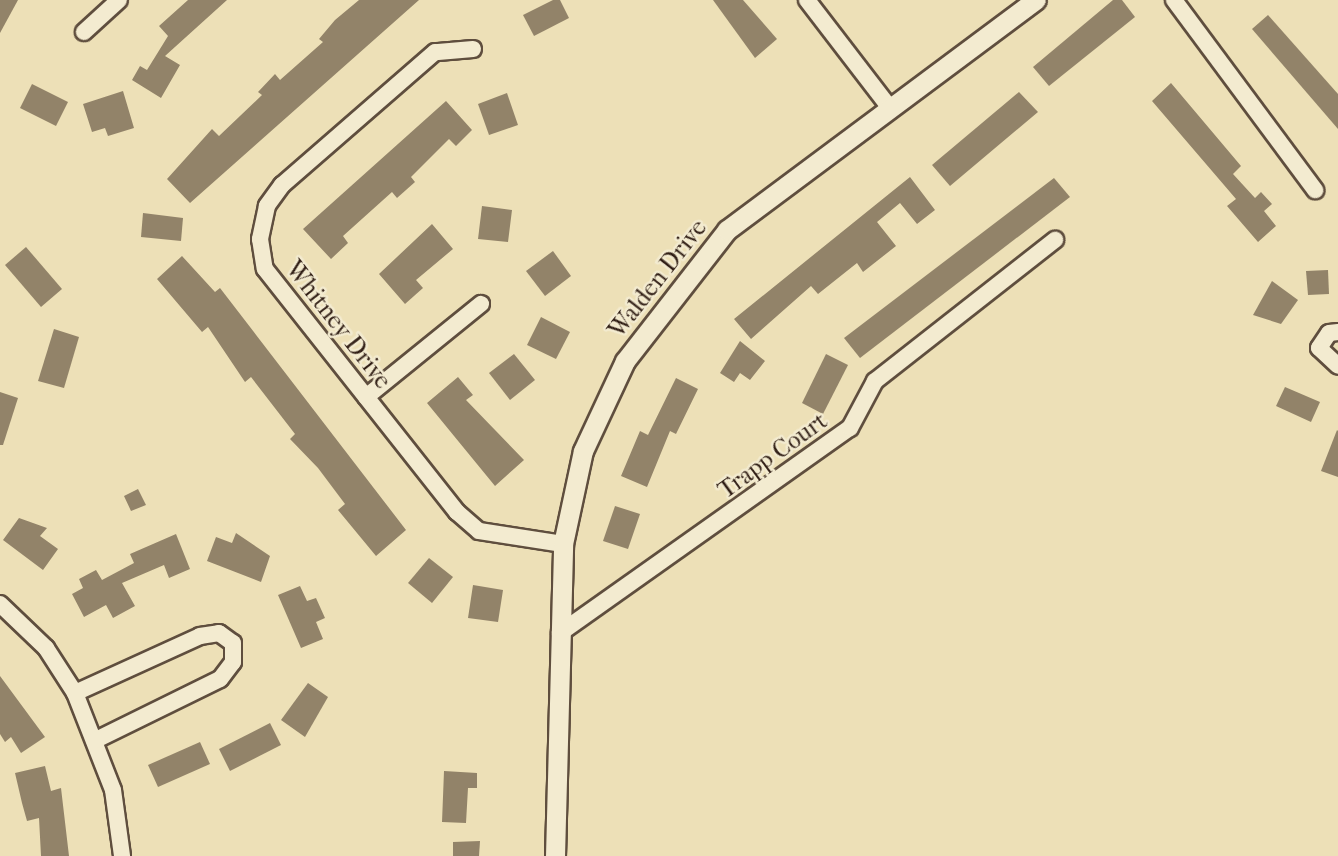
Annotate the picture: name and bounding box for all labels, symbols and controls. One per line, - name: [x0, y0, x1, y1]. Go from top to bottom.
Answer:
- street label: Walden Drive: [603, 214, 713, 344]
- street label: Whitney Drive: [279, 255, 397, 395]
- street label: Trapp Court: [713, 407, 833, 505]

